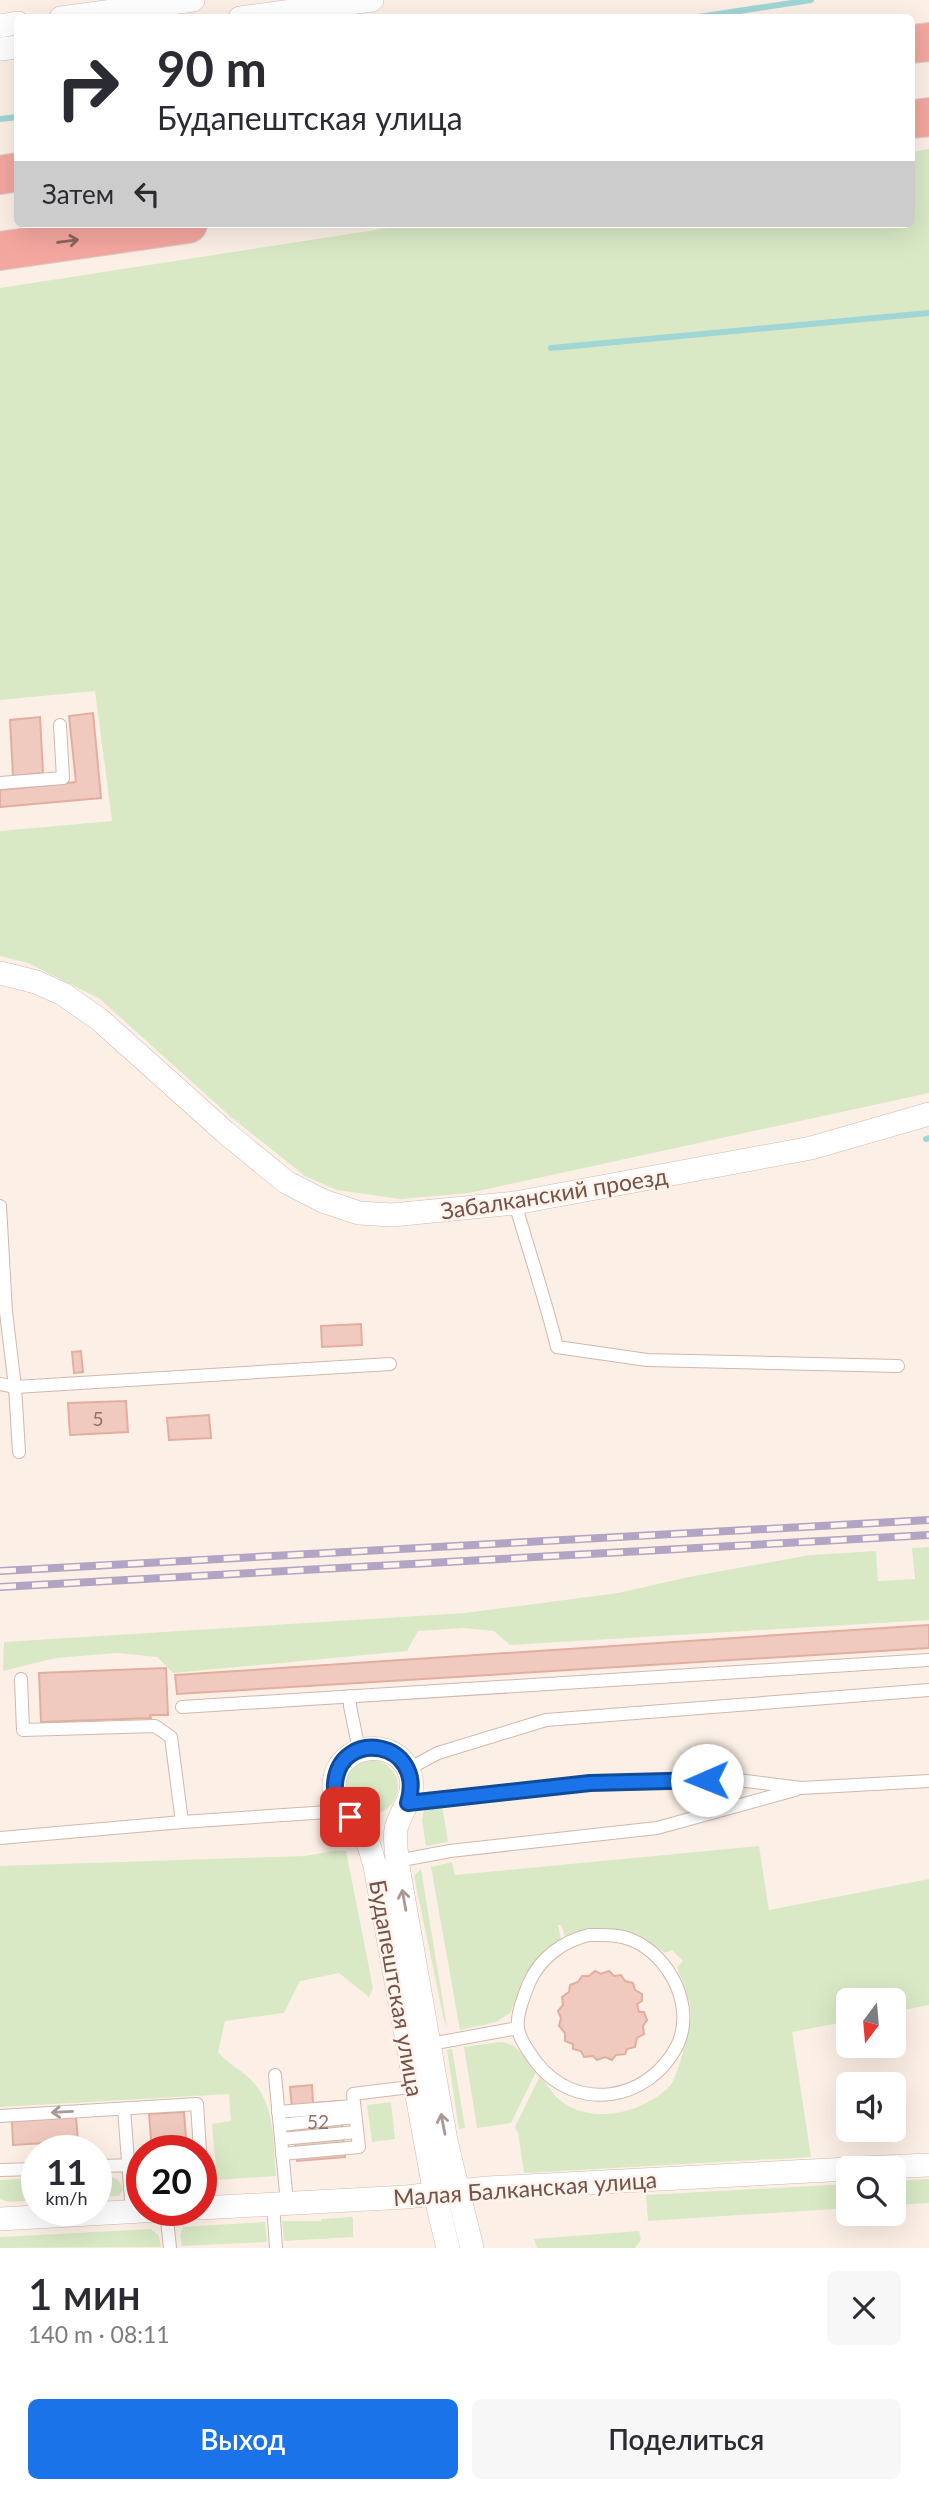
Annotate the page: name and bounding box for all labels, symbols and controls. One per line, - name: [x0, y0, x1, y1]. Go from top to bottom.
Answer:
- text: 90 m: [157, 39, 267, 97]
- icon: right: [42, 42, 133, 133]
- text: Будапештская улица: [157, 98, 463, 137]
- icon: left: [128, 175, 166, 213]
- text: Затем: [42, 178, 114, 210]
- one-way arrow: [56, 235, 78, 248]
- street label: Забалканский проезд: [438, 1161, 670, 1225]
- house number: 5: [92, 1407, 104, 1430]
- position arrow: [670, 1743, 744, 1817]
- pin: [320, 1787, 380, 1847]
- icon: arrive: [331, 1798, 369, 1836]
- street label: Будапештская улица: [364, 1877, 430, 2099]
- one-way arrow: [397, 1889, 410, 1912]
- north arrow: [836, 1988, 906, 2058]
- map controls: [836, 1988, 906, 2226]
- button: sound: [836, 2072, 906, 2142]
- one-way arrow: [51, 2106, 74, 2119]
- house number: 52: [307, 2110, 329, 2133]
- one-way arrow: [436, 2113, 449, 2136]
- speed limit sign: 20: [126, 2135, 217, 2226]
- text: 11: [46, 2150, 87, 2192]
- button: search: [836, 2156, 906, 2226]
- street label: Малая Балканская улица: [392, 2165, 658, 2211]
- text: km/h: [45, 2187, 88, 2209]
- text: 1 мин: [28, 2269, 141, 2319]
- button: close: [827, 2271, 901, 2345]
- text: 140 m · 08:11: [28, 2320, 170, 2348]
- button: Выход: [28, 2399, 458, 2479]
- button: Поделиться: [472, 2399, 901, 2479]

